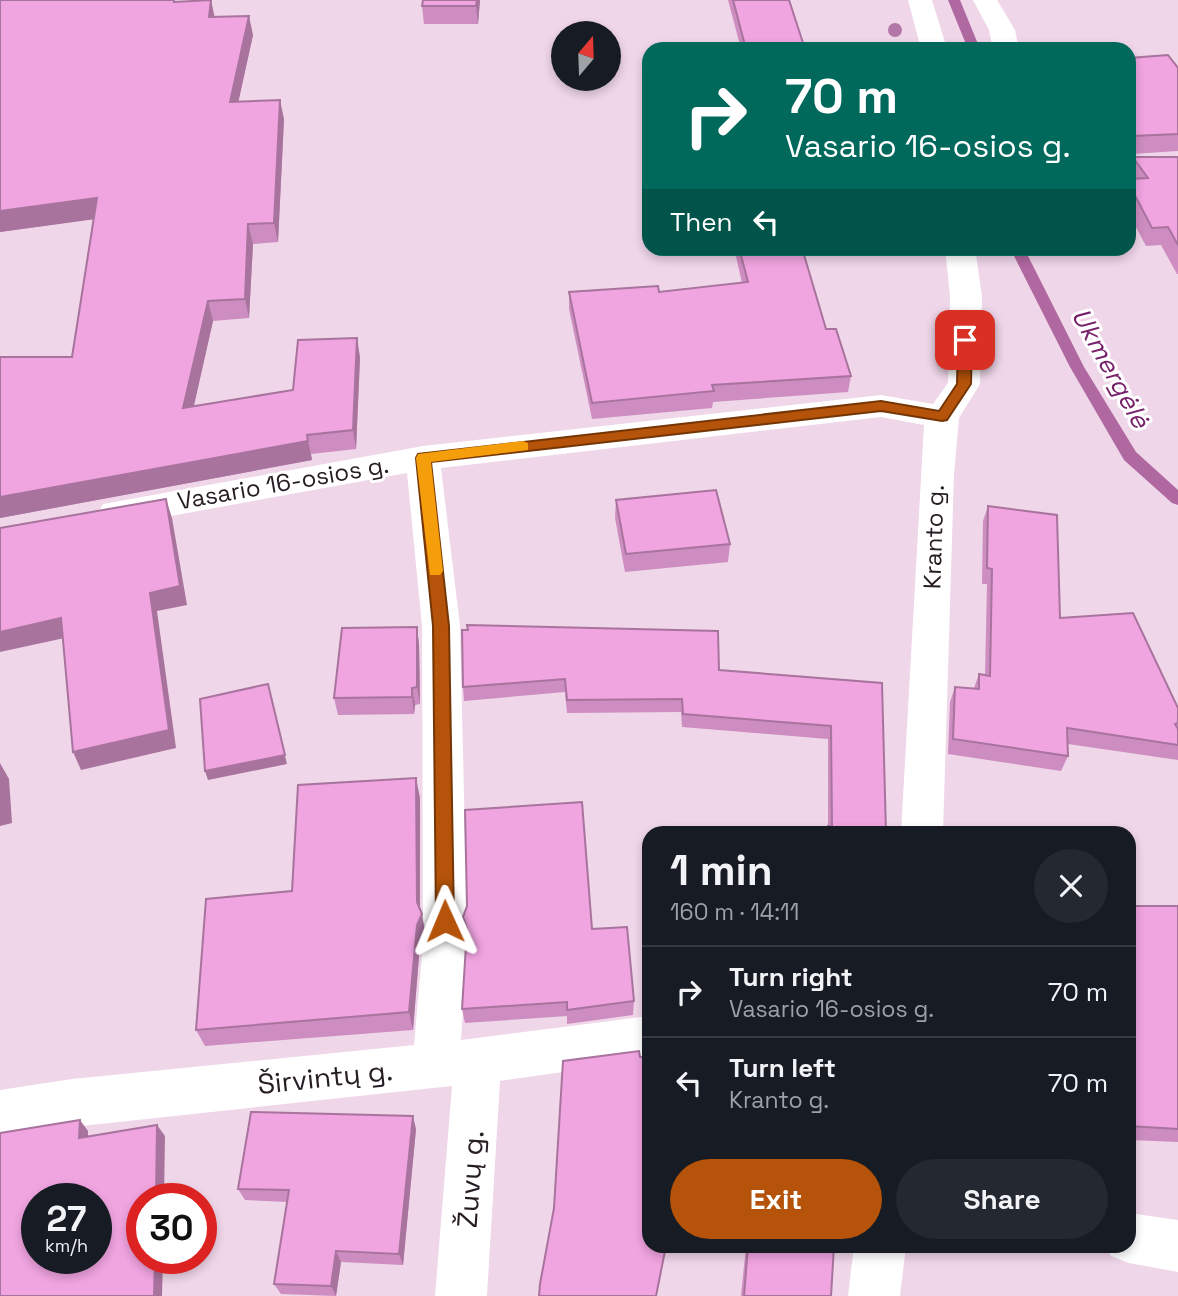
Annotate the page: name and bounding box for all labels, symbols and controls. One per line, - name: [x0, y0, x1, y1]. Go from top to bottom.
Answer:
- north arrow: [551, 21, 621, 91]
- map controls: [551, 21, 621, 91]
- text: 70 m: [785, 65, 898, 127]
- icon: right: [670, 70, 761, 161]
- text: Vasario 16-osios g.: [785, 126, 1070, 166]
- icon: left: [747, 203, 785, 241]
- text: Then: [670, 205, 733, 239]
- water label: Ukmergėlė: [1064, 302, 1159, 435]
- pin: [935, 310, 995, 370]
- icon: arrive: [946, 321, 984, 359]
- street label: Vasario 16-osios g.: [175, 449, 391, 516]
- street label: Kranto g.: [916, 484, 951, 590]
- text: 1 min: [670, 844, 773, 897]
- button: close: [1034, 849, 1108, 923]
- position arrow: [408, 884, 482, 958]
- text: 160 m · 14:11: [670, 897, 799, 927]
- text: Turn right: [729, 960, 853, 994]
- icon: right: [670, 973, 708, 1011]
- text: 70 m: [1048, 975, 1108, 1009]
- text: Vasario 16-osios g.: [729, 994, 934, 1024]
- text: Turn left: [729, 1051, 836, 1085]
- street label: Širvintų g.: [256, 1052, 394, 1102]
- icon: left: [670, 1064, 708, 1102]
- text: 70 m: [1048, 1066, 1108, 1100]
- text: Kranto g.: [729, 1085, 829, 1115]
- street label: Žuvų g.: [449, 1129, 491, 1229]
- button: Exit: [670, 1159, 882, 1239]
- button: Share: [896, 1159, 1108, 1239]
- speed limit sign: 30: [126, 1183, 217, 1274]
- text: 27: [47, 1197, 86, 1241]
- text: km/h: [45, 1234, 88, 1257]

